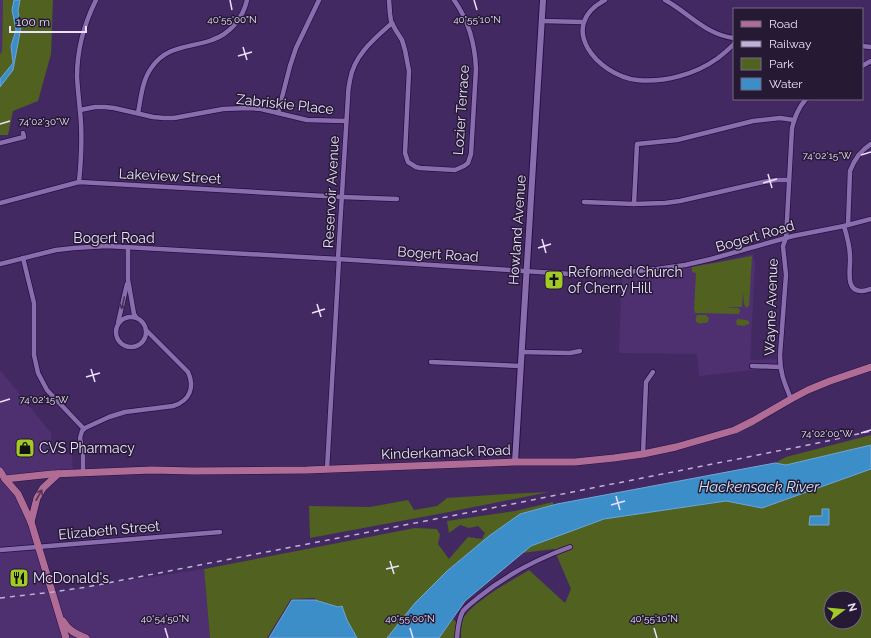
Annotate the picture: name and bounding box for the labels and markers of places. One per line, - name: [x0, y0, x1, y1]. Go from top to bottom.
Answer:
- place label: Reformed Church of Cherry Hill: [568, 264, 683, 296]
- church icon: Reformed Church of Cherry Hill: [543, 269, 565, 291]
- shop icon: CVS Pharmacy: [14, 437, 36, 459]
- place label: CVS Pharmacy: [39, 440, 135, 456]
- restaurant icon: McDonald's: [8, 567, 30, 589]
- place label: McDonald's: [33, 570, 109, 586]

